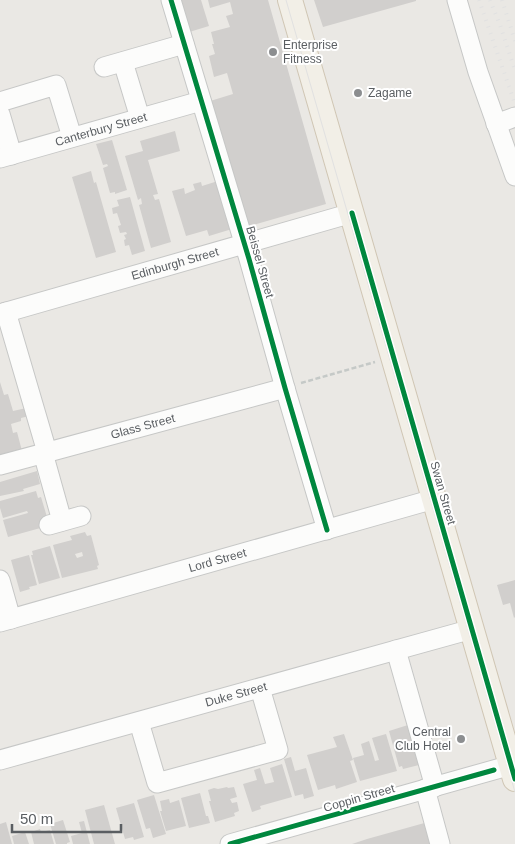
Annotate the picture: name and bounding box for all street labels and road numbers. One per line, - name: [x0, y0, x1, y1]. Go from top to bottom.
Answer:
- street label: Canterbury Street: [53, 109, 149, 149]
- street label: Beissel Street: [243, 224, 277, 300]
- street label: Edinburgh Street: [130, 244, 221, 283]
- street label: Glass Street: [109, 411, 177, 442]
- street label: Swan Street: [427, 460, 459, 527]
- street label: Lord Street: [187, 545, 249, 575]
- street label: Duke Street: [204, 679, 269, 710]
- street label: Coppin Street: [322, 781, 397, 815]

